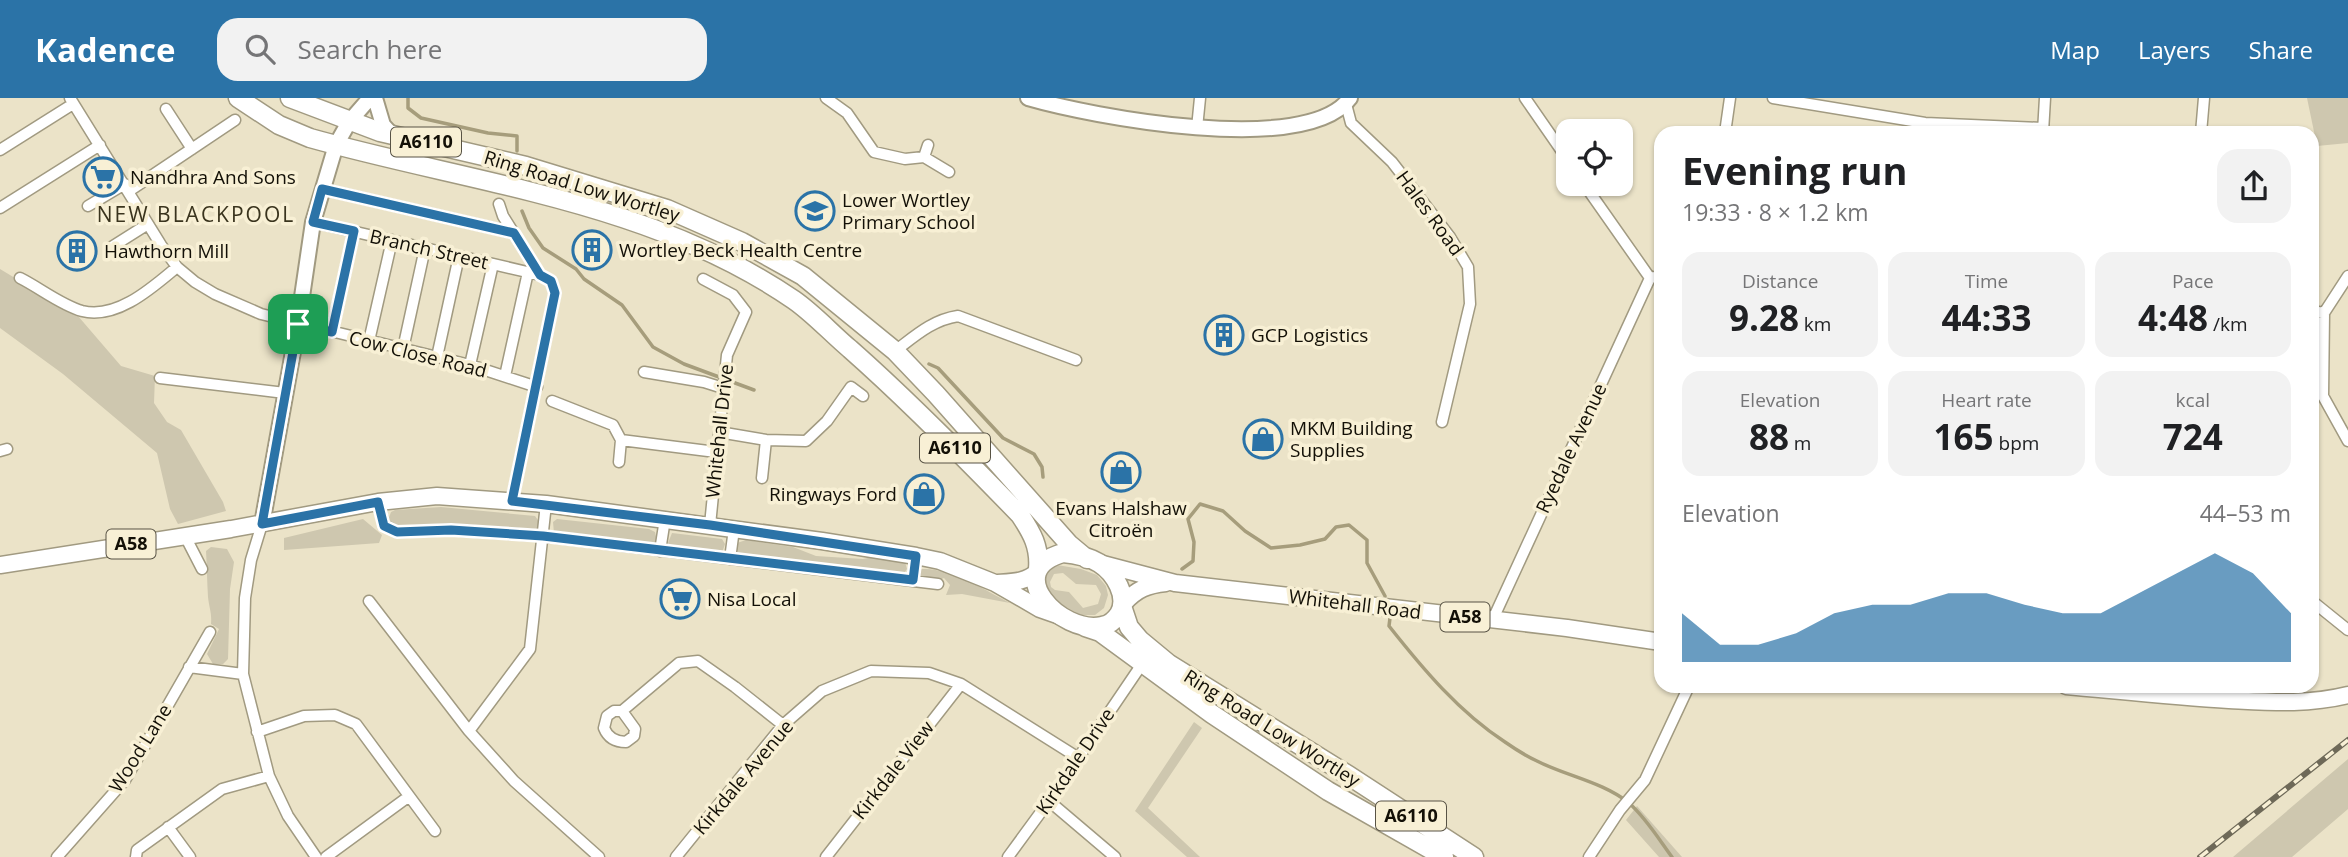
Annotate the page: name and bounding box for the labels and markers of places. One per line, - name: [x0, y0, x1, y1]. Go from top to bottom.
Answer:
- supermarket icon: Nandhra And Sons: [82, 156, 124, 198]
- place label: Nandhra And Sons: [130, 164, 296, 190]
- place label: Lower Wortley Primary School: [842, 187, 975, 235]
- school or university icon: Lower Wortley Primary School: [794, 190, 836, 232]
- building icon: Wortley Beck Health Centre: [571, 229, 613, 271]
- building icon: Hawthorn Mill: [56, 230, 98, 272]
- place label: Wortley Beck Health Centre: [619, 237, 862, 263]
- place label: Hawthorn Mill: [104, 238, 229, 264]
- pin: [268, 294, 328, 354]
- building icon: GCP Logistics: [1203, 314, 1245, 356]
- place label: GCP Logistics: [1251, 322, 1368, 348]
- place label: MKM Building Supplies: [1290, 415, 1413, 463]
- shop icon: MKM Building Supplies: [1242, 418, 1284, 460]
- shop icon: Evans Halshaw Citroën: [1100, 451, 1142, 493]
- shop icon: Ringways Ford: [903, 473, 945, 515]
- place label: Ringways Ford: [769, 481, 897, 507]
- place label: Evans Halshaw Citroën: [1055, 495, 1187, 543]
- supermarket icon: Nisa Local: [659, 578, 701, 620]
- place label: Nisa Local: [707, 586, 796, 612]

